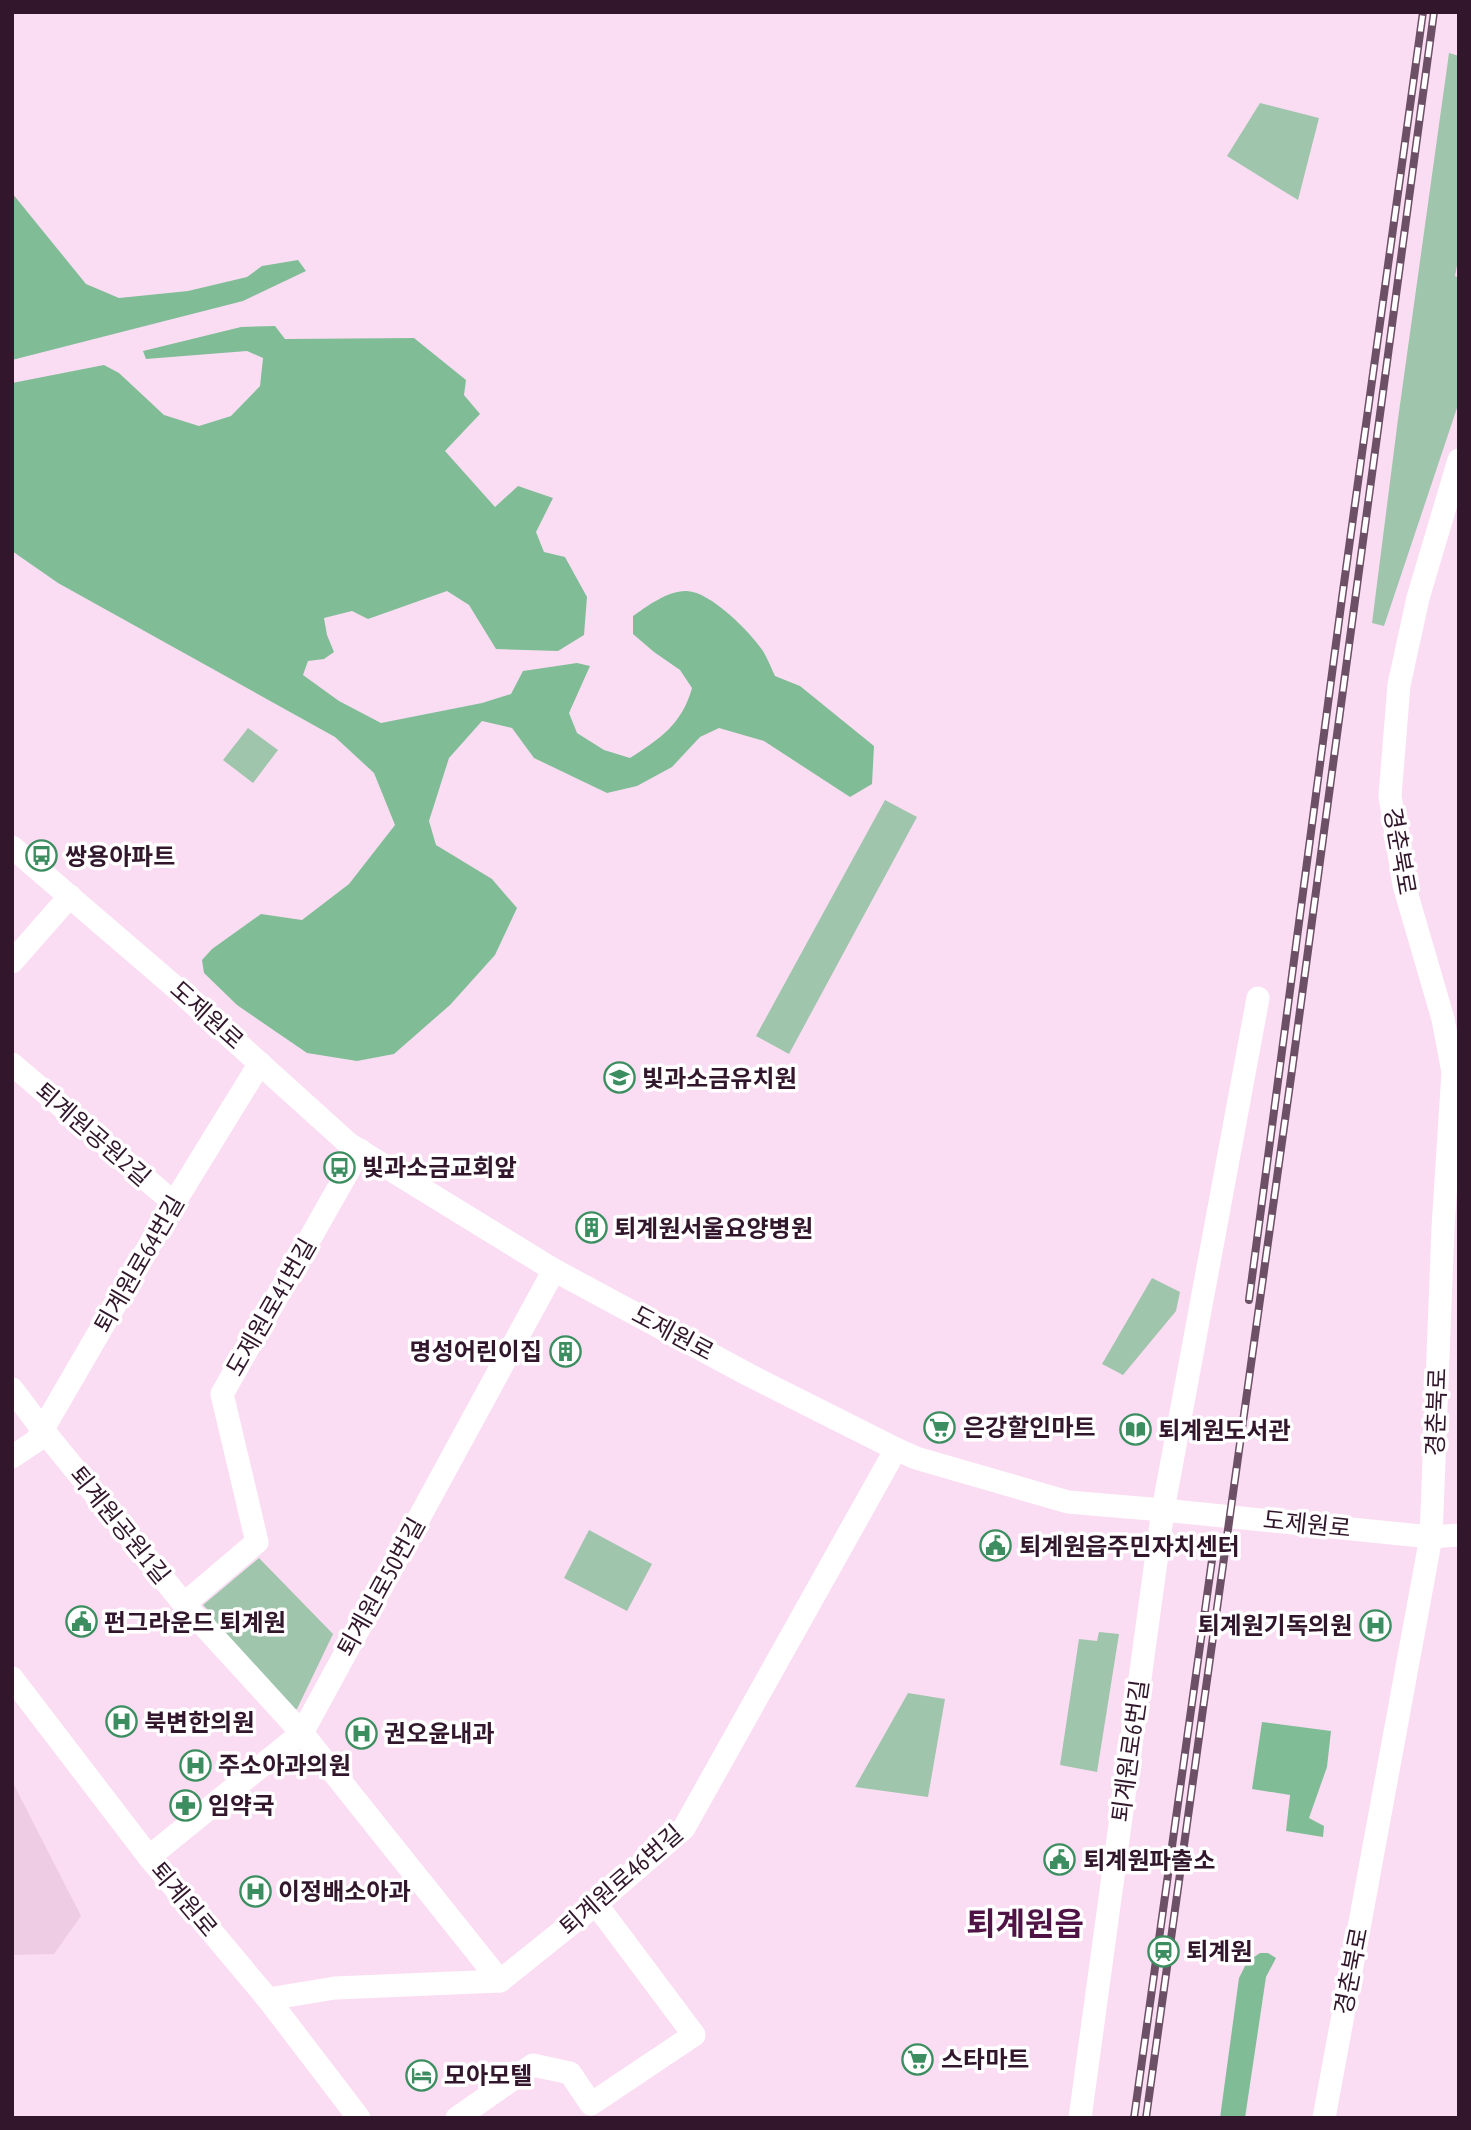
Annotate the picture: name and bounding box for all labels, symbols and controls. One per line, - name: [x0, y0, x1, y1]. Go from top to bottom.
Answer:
- street label: 경춘북로: [1377, 805, 1423, 897]
- bus stop icon: 쌍용아파트: [25, 839, 59, 873]
- place label: 쌍용아파트: [65, 841, 175, 872]
- street label: 도제원로: [164, 974, 250, 1056]
- school or university icon: 빛과소금유치원: [602, 1061, 636, 1095]
- place label: 빛과소금유치원: [642, 1063, 797, 1094]
- street label: 퇴계원공원2길: [29, 1075, 157, 1193]
- bus stop icon: 빛과소금교회앞: [322, 1150, 356, 1184]
- place label: 빛과소금교회앞: [362, 1152, 517, 1183]
- street label: 퇴계원로64번길: [87, 1190, 191, 1338]
- building icon: 퇴계원서울요양병원: [574, 1211, 608, 1245]
- place label: 퇴계원서울요양병원: [614, 1213, 813, 1244]
- street label: 도제원로41번길: [219, 1233, 323, 1381]
- street label: 도제원로: [627, 1299, 719, 1367]
- building icon: 명성어린이집: [548, 1334, 582, 1368]
- place label: 명성어린이집: [410, 1336, 542, 1367]
- street label: 경춘북로: [1419, 1367, 1453, 1457]
- supermarket icon: 은강할인마트: [923, 1410, 957, 1444]
- place label: 은강할인마트: [963, 1412, 1095, 1443]
- library icon: 퇴계원도서관: [1118, 1413, 1152, 1447]
- place label: 퇴계원도서관: [1158, 1415, 1290, 1446]
- street label: 퇴계원공원1길: [63, 1460, 177, 1590]
- street label: 도제원로: [1261, 1504, 1353, 1544]
- street label: 퇴계원로50번길: [330, 1512, 432, 1662]
- public building icon: 퇴계원읍주민자치센터: [979, 1529, 1013, 1563]
- place label: 퇴계원읍주민자치센터: [1019, 1531, 1240, 1562]
- public building icon: 펀그라운드 퇴계원: [64, 1605, 98, 1639]
- place label: 펀그라운드 퇴계원: [104, 1607, 286, 1638]
- hospital icon: 퇴계원기독의원: [1358, 1608, 1392, 1642]
- place label: 퇴계원기독의원: [1197, 1610, 1352, 1641]
- street label: 퇴계원로6번길: [1105, 1678, 1155, 1824]
- hospital icon: 북변한의원: [104, 1705, 138, 1739]
- place label: 북변한의원: [144, 1707, 254, 1738]
- hospital icon: 권오윤내과: [344, 1716, 378, 1750]
- place label: 권오윤내과: [384, 1718, 494, 1749]
- hospital icon: 주소아과의원: [178, 1748, 212, 1782]
- place label: 주소아과의원: [218, 1750, 350, 1781]
- pharmacy icon: 임약국: [168, 1788, 202, 1822]
- place label: 임약국: [208, 1790, 274, 1821]
- street label: 퇴계원로46번길: [553, 1818, 689, 1942]
- public building icon: 퇴계원파출소: [1043, 1843, 1077, 1877]
- place label: 퇴계원파출소: [1083, 1845, 1215, 1876]
- street label: 퇴계원로: [144, 1855, 224, 1943]
- hospital icon: 이정배소아과: [238, 1874, 272, 1908]
- place label: 이정배소아과: [278, 1876, 410, 1907]
- district label: 퇴계원읍: [966, 1902, 1084, 1944]
- street label: 경춘북로: [1327, 1925, 1375, 2017]
- station icon: 퇴계원: [1146, 1934, 1180, 1968]
- place label: 퇴계원: [1186, 1936, 1252, 1967]
- supermarket icon: 스타마트: [901, 2042, 935, 2076]
- place label: 스타마트: [941, 2044, 1029, 2075]
- hotel icon: 모아모텔: [404, 2058, 438, 2092]
- place label: 모아모텔: [444, 2060, 532, 2091]

